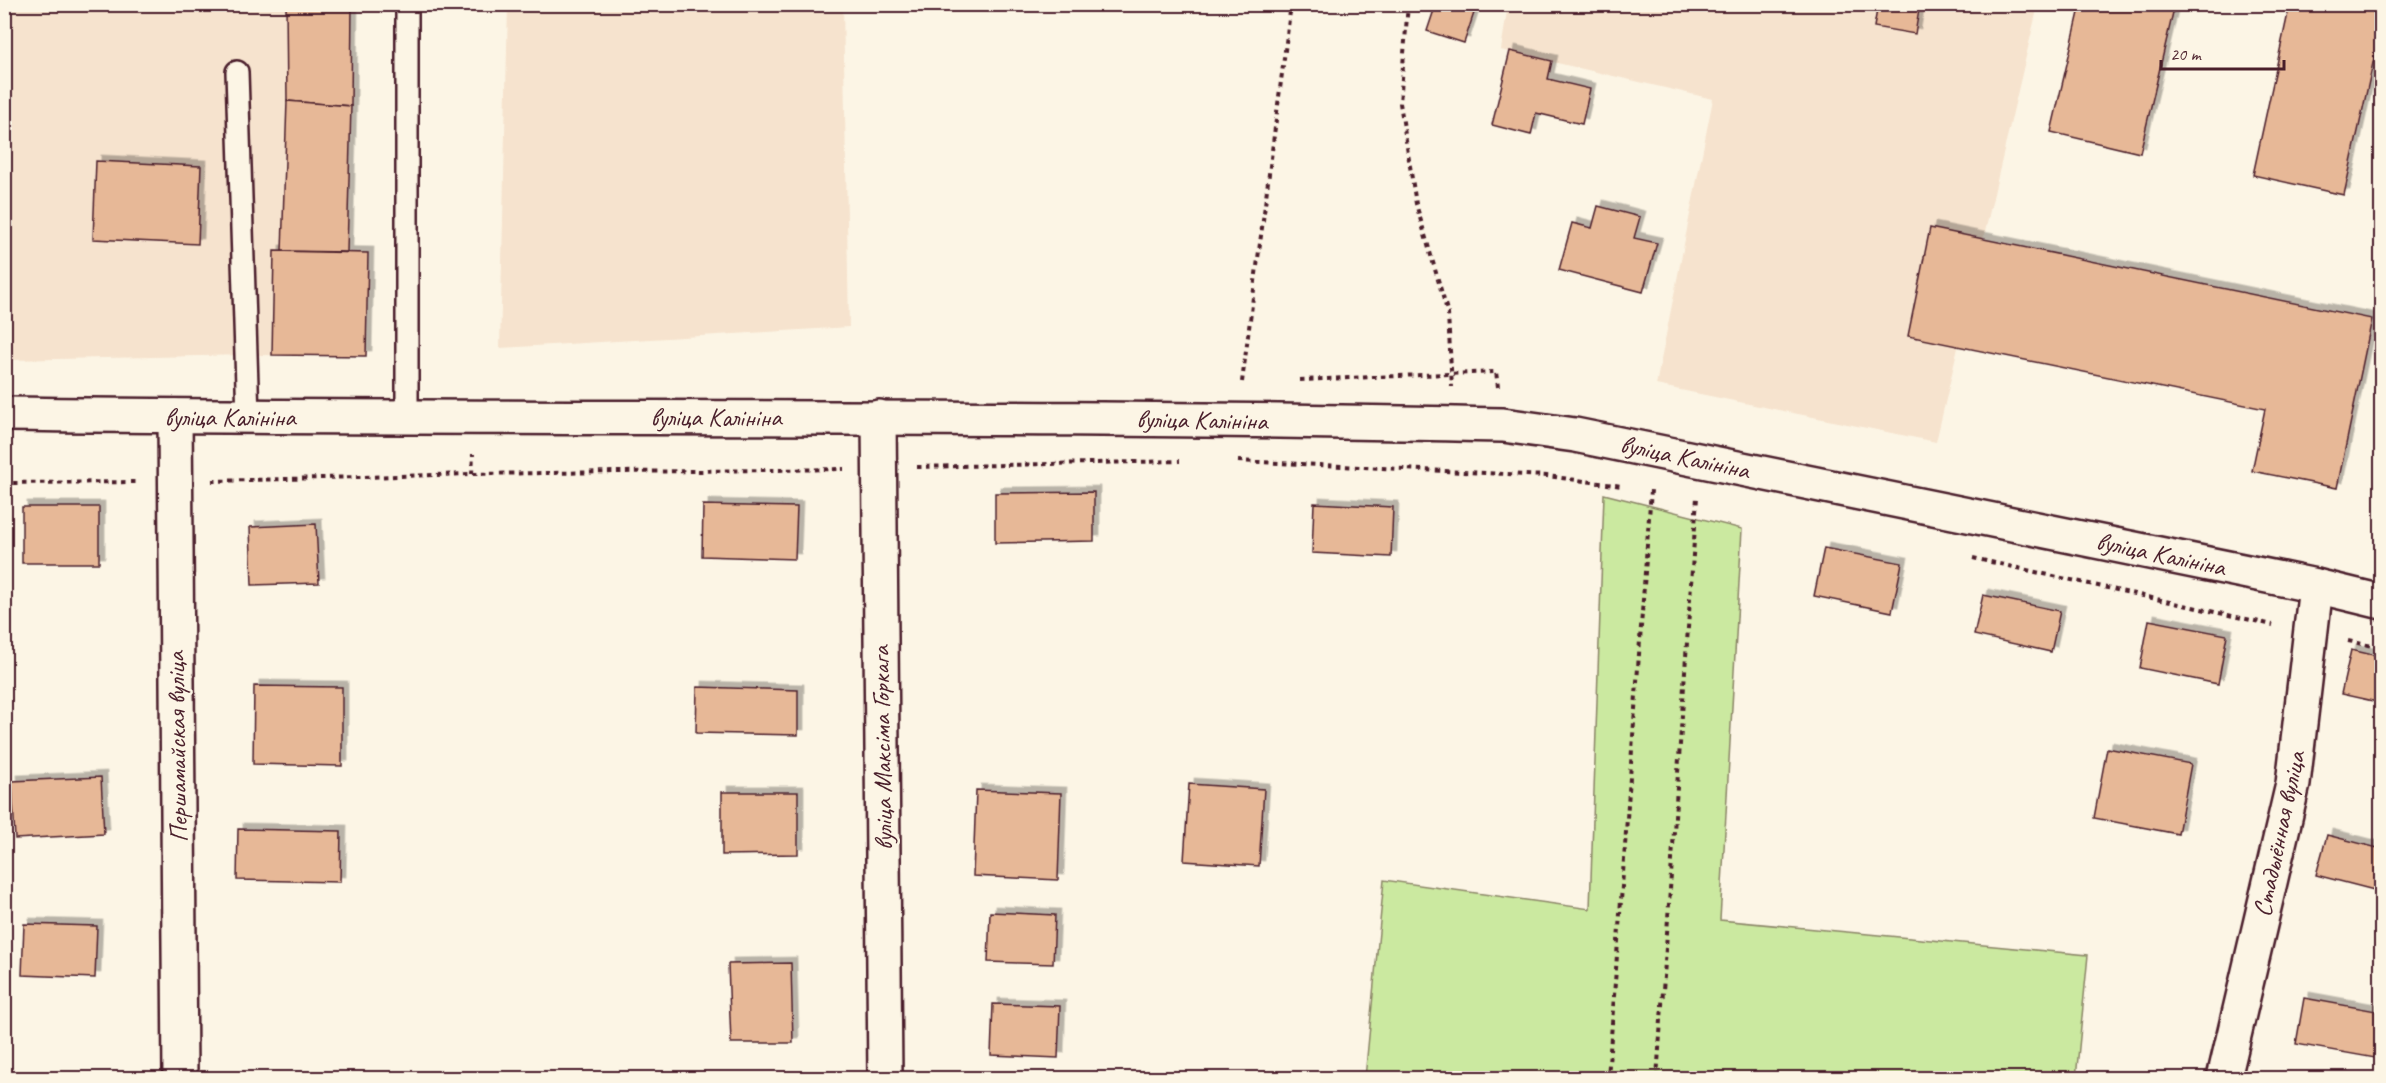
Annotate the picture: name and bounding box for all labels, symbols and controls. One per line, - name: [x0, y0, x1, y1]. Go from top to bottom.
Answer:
- scale bar: [2161, 33, 2284, 71]
- text: 20 m: [2170, 43, 2203, 65]
- street label: вуліца Калініна: [164, 401, 297, 434]
- street label: вуліца Калініна: [650, 401, 783, 434]
- street label: вуліца Калініна: [1136, 402, 1269, 438]
- street label: вуліца Калініна: [1617, 427, 1754, 487]
- street label: вуліца Калініна: [2093, 524, 2230, 584]
- street label: вуліца Максіма Горкага: [864, 644, 900, 851]
- street label: Першамайская вуліца: [159, 650, 195, 843]
- street label: Стадыённая вуліца: [2245, 747, 2313, 920]

